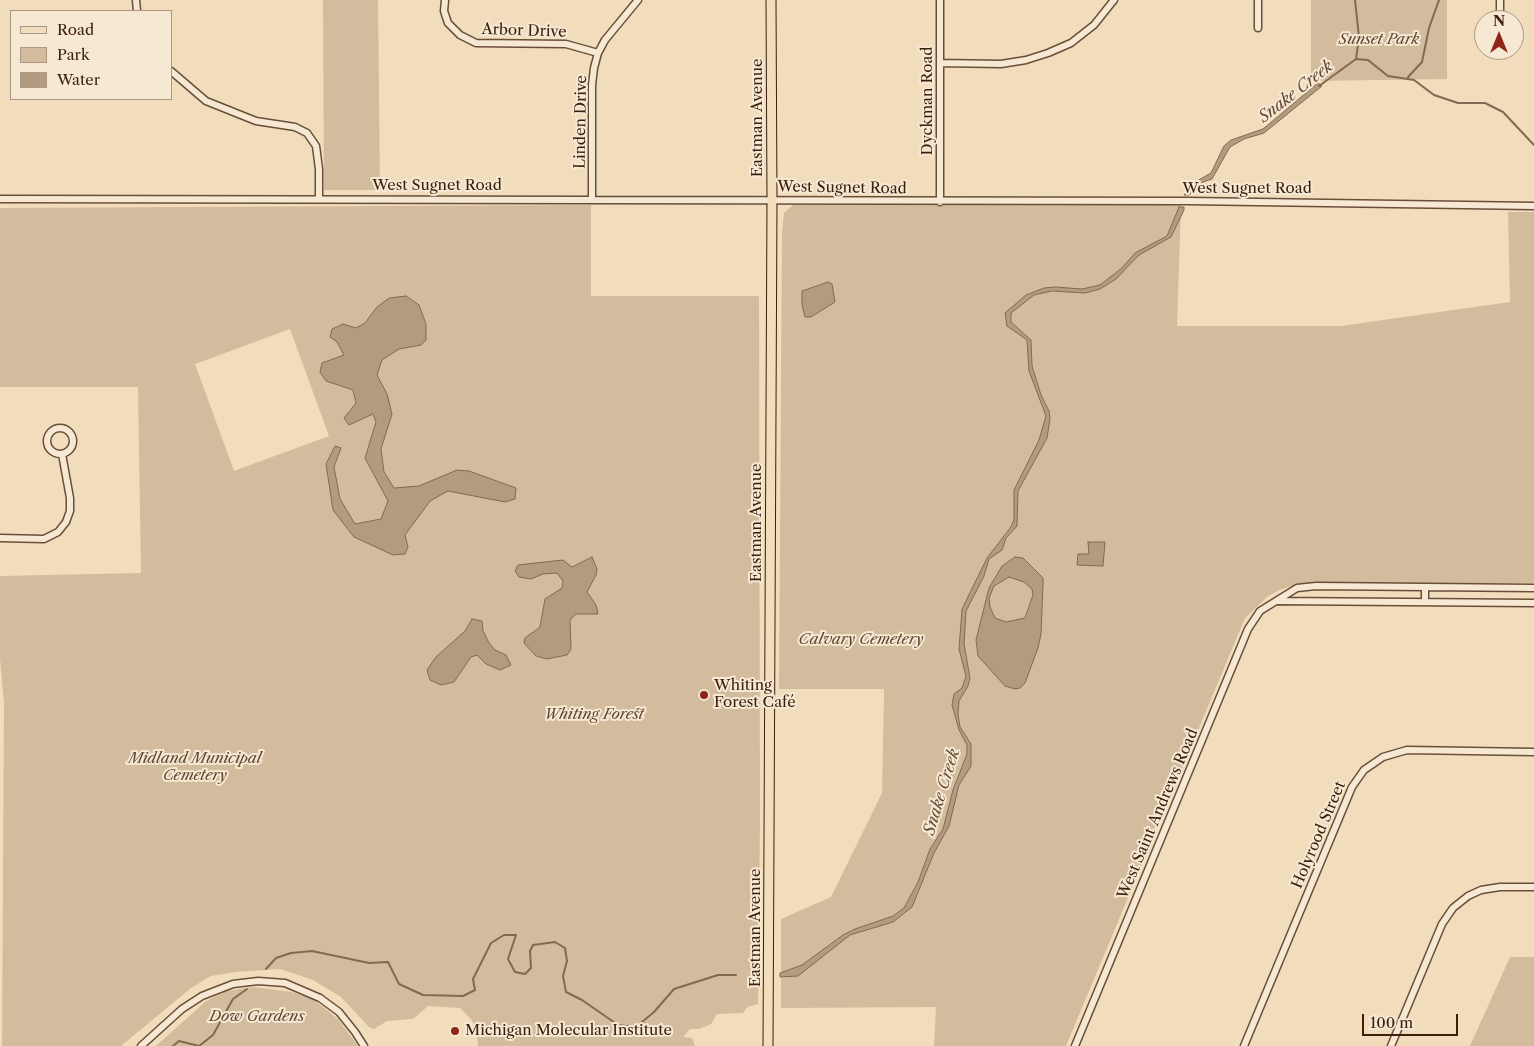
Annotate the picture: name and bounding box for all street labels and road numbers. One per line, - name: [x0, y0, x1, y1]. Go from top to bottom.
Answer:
- street label: Arbor Drive: [481, 21, 567, 41]
- street label: Dyckman Road: [919, 46, 937, 156]
- street label: Eastman Avenue: [749, 59, 767, 177]
- street label: Linden Drive: [571, 75, 591, 169]
- street label: West Sugnet Road: [372, 177, 502, 195]
- street label: West Sugnet Road: [777, 178, 907, 198]
- street label: West Sugnet Road: [1182, 180, 1312, 198]
- street label: Eastman Avenue: [748, 464, 766, 582]
- street label: West Saint Andrews Road: [1114, 726, 1202, 902]
- street label: Holyrood Street: [1288, 779, 1350, 891]
- street label: Eastman Avenue: [747, 869, 765, 987]

